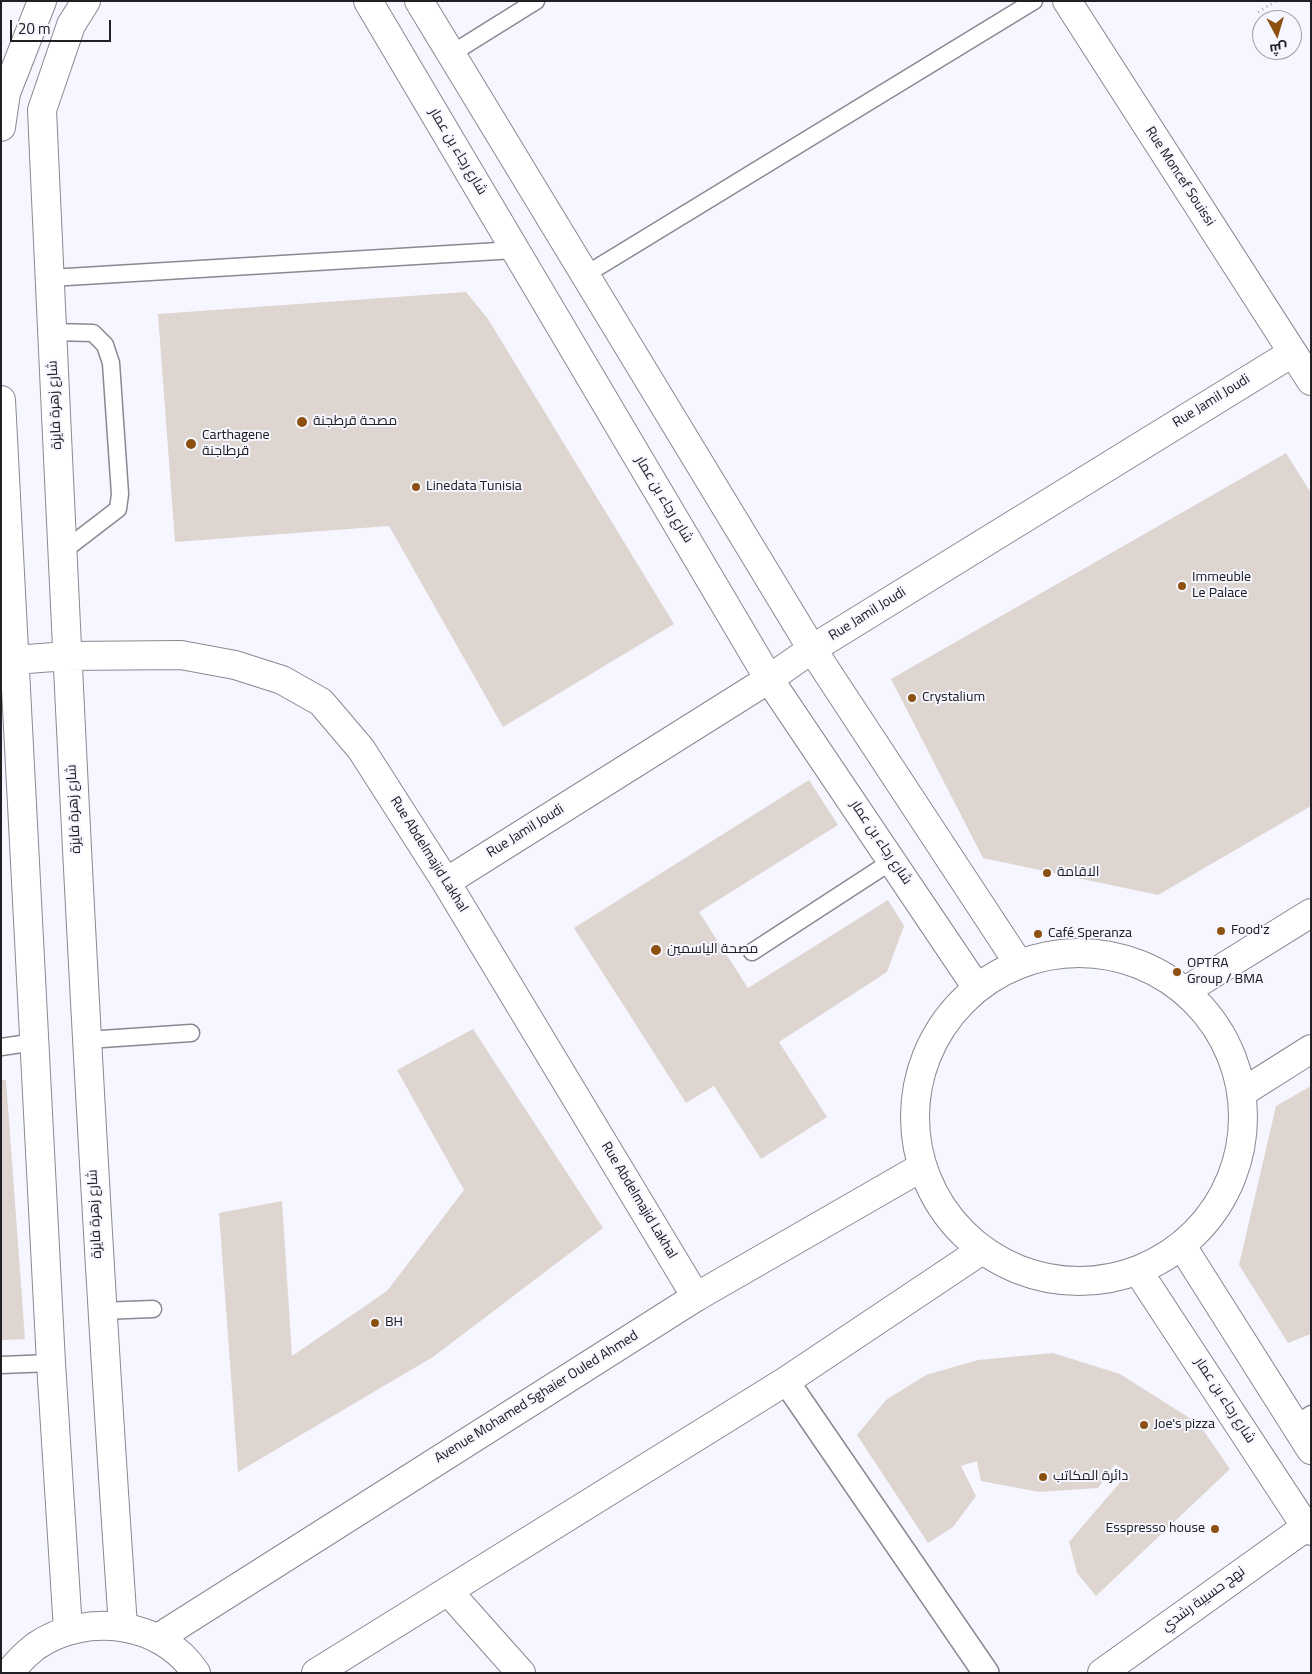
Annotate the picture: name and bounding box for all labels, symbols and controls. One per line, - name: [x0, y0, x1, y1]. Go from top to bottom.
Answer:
- scale bar: [12, 10, 114, 42]
- north arrow: [1252, 10, 1302, 60]
- text: 20 m: [18, 14, 51, 43]
- text: ش: [1268, 35, 1289, 63]
- street label: شارع رجاء بن عمار: [424, 105, 490, 199]
- street label: Rue Moncef Souissi: [1141, 124, 1217, 230]
- street label: شارع زهرة فايزة: [45, 360, 67, 450]
- street label: Rue Jamil Joudi: [1170, 372, 1254, 432]
- place label: مصحة قرطجنة: [313, 414, 397, 430]
- marker: مصحة قرطجنة: [295, 415, 309, 429]
- place label: Carthagene قرطاجنة: [202, 428, 270, 461]
- marker: Carthagene قرطاجنة: [184, 437, 198, 451]
- street label: شارع رجاء بن عمار: [630, 453, 696, 547]
- place label: Linedata Tunisia: [426, 479, 522, 495]
- marker: Linedata Tunisia: [410, 481, 422, 493]
- place label: Immeuble Le Palace: [1192, 570, 1251, 602]
- marker: Immeuble Le Palace: [1176, 580, 1188, 592]
- street label: Rue Jamil Joudi: [826, 585, 910, 645]
- place label: Crystalium: [922, 690, 985, 706]
- marker: Crystalium: [906, 692, 918, 704]
- street label: شارع زهرة فايزة: [64, 764, 86, 854]
- street label: Rue Abdelmajid Lakhal: [386, 794, 470, 916]
- street label: شارع رجاء بن عمار: [845, 797, 915, 889]
- street label: Rue Jamil Joudi: [484, 802, 568, 862]
- place label: الاقامة: [1057, 865, 1099, 881]
- marker: الاقامة: [1041, 867, 1053, 879]
- place label: Food'z: [1231, 923, 1269, 939]
- marker: Food'z: [1215, 925, 1227, 937]
- place label: Café Speranza: [1048, 926, 1132, 942]
- marker: Café Speranza: [1032, 928, 1044, 940]
- place label: مصحة الياسمين: [667, 942, 758, 958]
- marker: مصحة الياسمين: [649, 943, 663, 957]
- place label: OPTRA Group / BMA: [1187, 956, 1263, 989]
- marker: OPTRA Group / BMA: [1171, 966, 1183, 978]
- street label: Rue Abdelmajid Lakhal: [596, 1140, 680, 1262]
- street label: شارع زهرة فايزة: [85, 1169, 107, 1259]
- place label: BH: [385, 1315, 403, 1331]
- marker: BH: [369, 1317, 381, 1329]
- street label: Avenue Mohamed Sghaier Ouled Ahmed: [432, 1328, 642, 1468]
- street label: شارع رجاء بن عمار: [1190, 1355, 1258, 1447]
- place label: Joe's pizza: [1154, 1417, 1215, 1433]
- marker: Joe's pizza: [1138, 1419, 1150, 1431]
- place label: دائرة المكاتب: [1053, 1469, 1128, 1485]
- marker: دائرة المكاتب: [1037, 1471, 1049, 1483]
- place label: Esspresso house: [1106, 1521, 1205, 1537]
- marker: Esspresso house: [1209, 1523, 1221, 1535]
- street label: نهج حسيبة رشدي: [1159, 1564, 1249, 1636]

